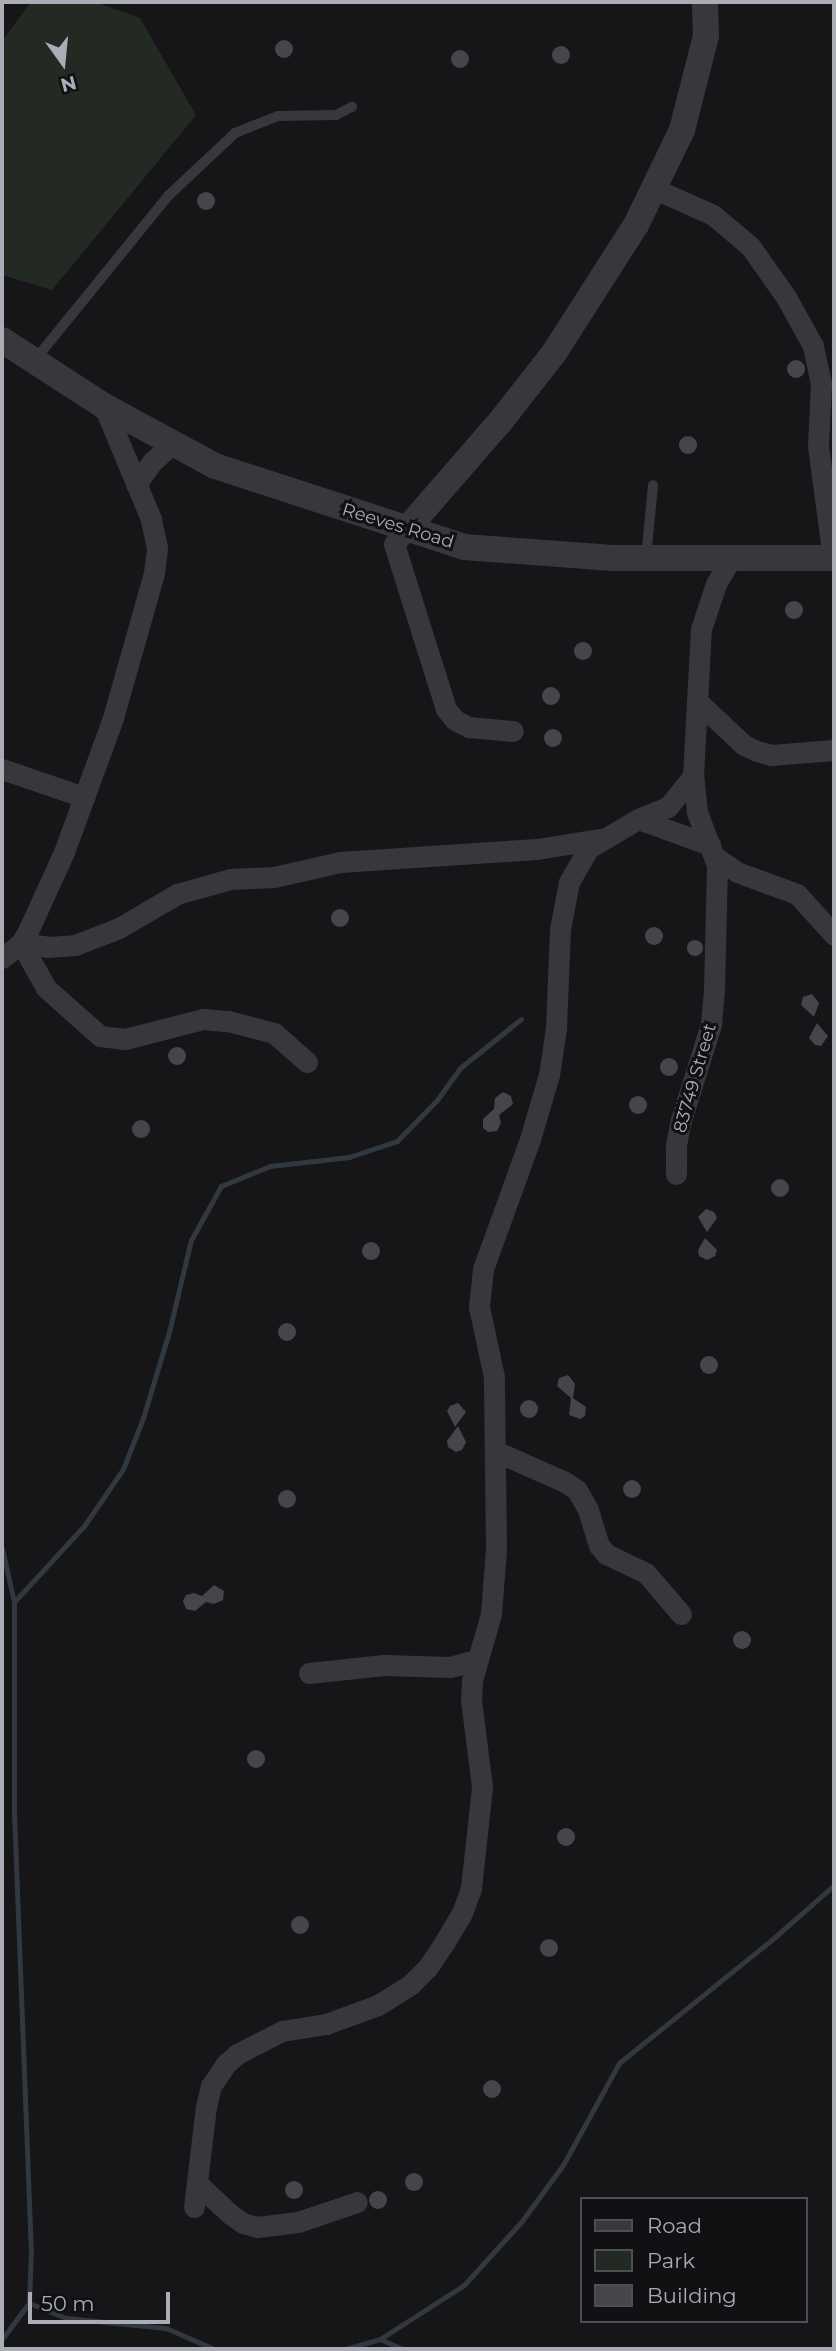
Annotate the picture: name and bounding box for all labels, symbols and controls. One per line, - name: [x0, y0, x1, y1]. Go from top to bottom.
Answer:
- north arrow: [28, 28, 98, 98]
- text: N: [58, 71, 79, 97]
- street label: Reeves Road: [340, 499, 456, 553]
- street label: 83749 Street: [669, 1021, 721, 1135]
- legend: [580, 2197, 808, 2323]
- text: Road: [647, 2213, 702, 2238]
- text: Park: [647, 2248, 695, 2273]
- scale bar: [32, 2278, 173, 2322]
- text: Building: [647, 2283, 737, 2308]
- text: 50 m: [41, 2291, 95, 2316]

